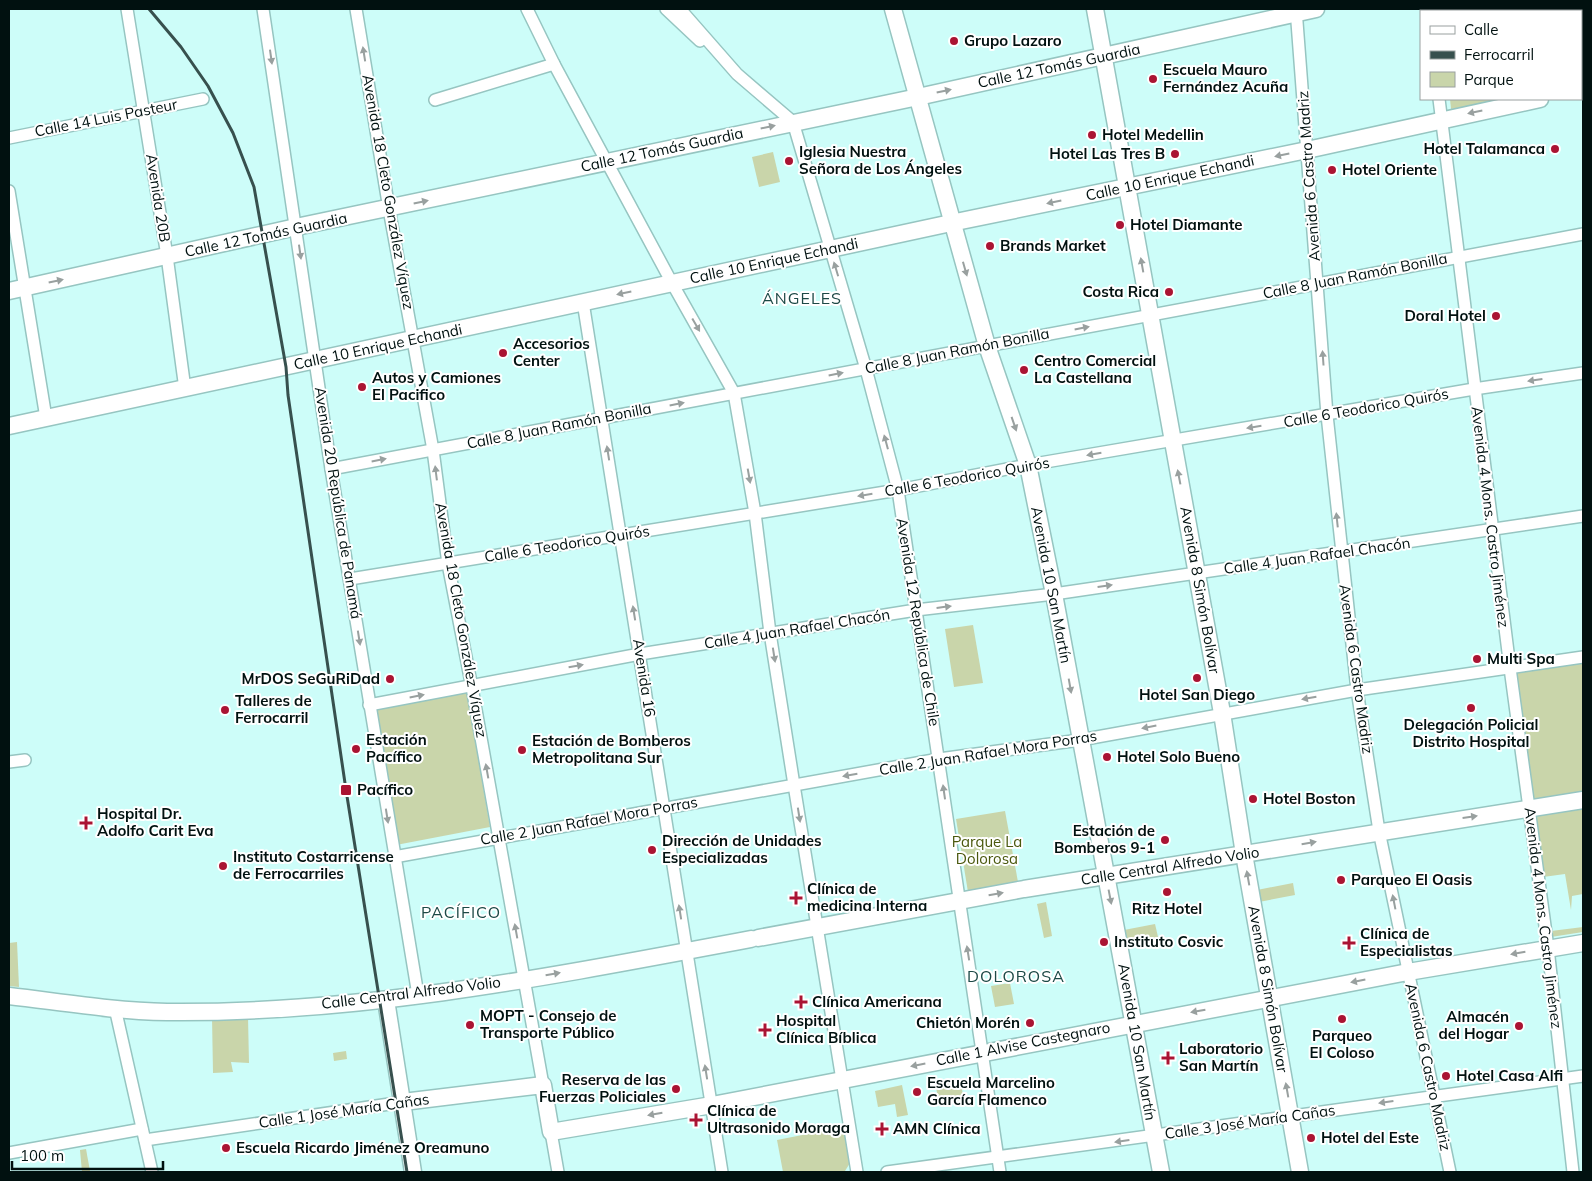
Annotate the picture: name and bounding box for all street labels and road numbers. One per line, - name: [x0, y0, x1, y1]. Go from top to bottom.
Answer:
- street label: Calle 12 Tomás Guardia: [976, 39, 1142, 92]
- street label: Avenida 18 Cleto González Víquez: [358, 73, 419, 311]
- street label: Avenida 6 Castro Madriz: [1293, 90, 1324, 262]
- street label: Calle 14 Luis Pasteur: [33, 94, 179, 141]
- street label: Calle 12 Tomás Guardia: [579, 123, 745, 176]
- street label: Calle 10 Enrique Echandi: [1084, 150, 1256, 205]
- street label: Avenida 20B: [142, 152, 175, 243]
- street label: Calle 12 Tomás Guardia: [183, 208, 349, 261]
- street label: Calle 10 Enrique Echandi: [688, 233, 860, 288]
- street label: Calle 8 Juan Ramón Bonilla: [1261, 248, 1449, 303]
- street label: Calle 10 Enrique Echandi: [292, 319, 464, 374]
- street label: Calle 8 Juan Ramón Bonilla: [863, 323, 1051, 378]
- street label: Calle 6 Teodorico Quirós: [1282, 384, 1450, 431]
- street label: Avenida 20 República de Panamá: [311, 386, 366, 620]
- street label: Calle 8 Juan Ramón Bonilla: [465, 398, 653, 453]
- street label: Avenida 4 Mons. Castro Jiménez: [1467, 405, 1514, 629]
- street label: Calle 6 Teodorico Quirós: [883, 453, 1051, 500]
- street label: Avenida 18 Cleto González Víquez: [431, 501, 492, 739]
- street label: Avenida 10 San Martín: [1027, 505, 1076, 665]
- street label: Avenida 8 Simón Bolívar: [1176, 505, 1225, 675]
- street label: Avenida 12 República de Chile: [893, 516, 944, 727]
- street label: Calle 6 Teodorico Quirós: [483, 521, 651, 566]
- street label: Calle 4 Juan Rafael Chacón: [1222, 533, 1411, 578]
- street label: Avenida 6 Castro Madriz: [1335, 583, 1378, 755]
- street label: Calle 4 Juan Rafael Chacón: [703, 604, 891, 653]
- street label: Avenida 16: [629, 637, 660, 718]
- street label: Calle 2 Juan Rafael Mora Porras: [878, 726, 1098, 779]
- street label: Calle 2 Juan Rafael Mora Porras: [479, 792, 699, 849]
- street label: Avenida 4 Mons. Castro Jiménez: [1520, 806, 1567, 1030]
- street label: Calle Central Alfredo Volio: [1079, 842, 1261, 889]
- street label: Avenida 8 Simón Bolívar: [1244, 904, 1293, 1074]
- street label: Avenida 10 San Martín: [1114, 962, 1161, 1122]
- street label: Calle Central Alfredo Volio: [320, 972, 502, 1013]
- street label: Avenida 6 Castro Madriz: [1401, 981, 1456, 1153]
- street label: Calle 1 Alvise Castegnaro: [934, 1017, 1112, 1070]
- street label: Calle 1 José María Cañas: [257, 1089, 431, 1132]
- street label: Calle 3 José María Cañas: [1163, 1100, 1337, 1143]

